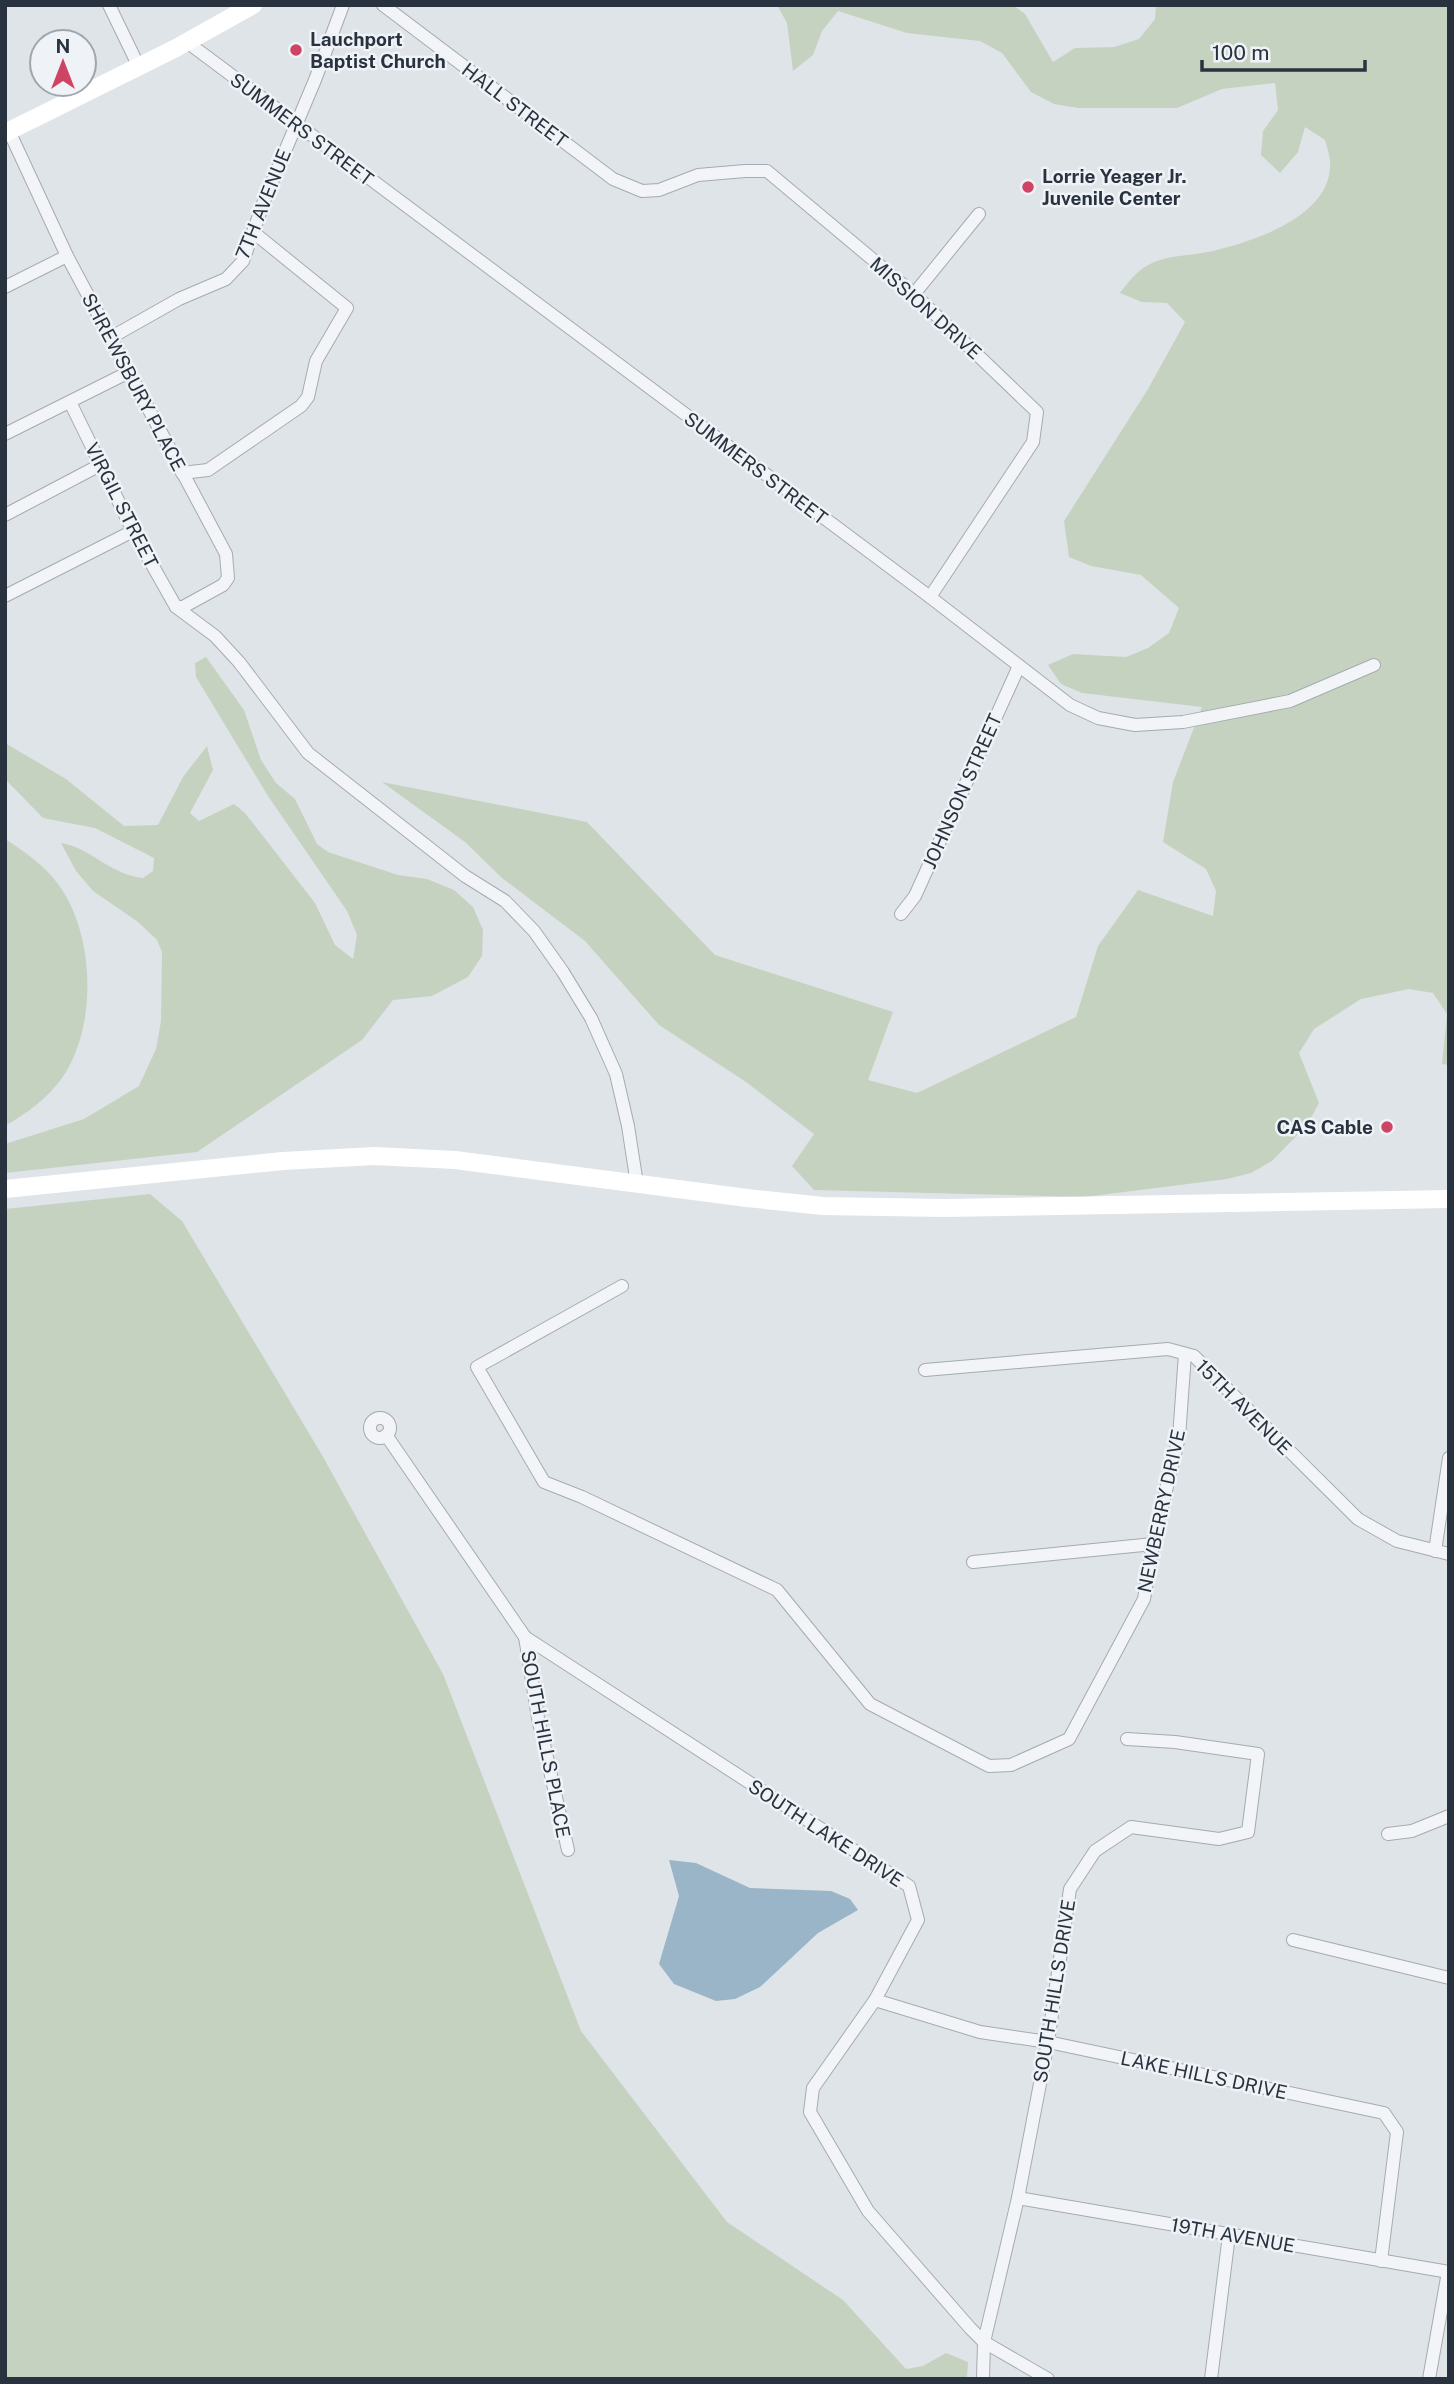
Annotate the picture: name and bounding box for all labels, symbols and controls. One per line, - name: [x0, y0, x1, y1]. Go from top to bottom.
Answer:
- north arrow: [28, 28, 98, 98]
- place label: Lauchport Baptist Church: [310, 28, 446, 72]
- scale bar: [1202, 28, 1365, 72]
- text: N: [56, 35, 70, 57]
- text: 100 m: [1212, 40, 1269, 65]
- marker: Lauchport Baptist Church: [288, 42, 304, 58]
- street label: HALL STREET: [458, 58, 572, 152]
- street label: SUMMERS STREET: [226, 68, 378, 190]
- street label: 7TH AVENUE: [231, 146, 295, 262]
- place label: Lorrie Yeager Jr. Juvenile Center: [1042, 165, 1187, 209]
- marker: Lorrie Yeager Jr. Juvenile Center: [1020, 179, 1036, 195]
- street label: MISSION DRIVE: [866, 252, 986, 364]
- street label: SHREWSBURY PLACE: [78, 289, 190, 475]
- street label: SUMMERS STREET: [680, 407, 832, 529]
- street label: VIRGIL STREET: [81, 439, 163, 571]
- street label: JOHNSON STREET: [918, 710, 1006, 872]
- place label: CAS Cable: [1276, 1116, 1373, 1138]
- marker: CAS Cable: [1379, 1119, 1395, 1135]
- street label: 15TH AVENUE: [1192, 1355, 1296, 1459]
- street label: NEWBERRY DRIVE: [1133, 1427, 1189, 1595]
- street label: SOUTH HILLS PLACE: [517, 1648, 575, 1840]
- street label: SOUTH LAKE DRIVE: [745, 1775, 907, 1891]
- street label: SOUTH HILLS DRIVE: [1029, 1898, 1079, 2084]
- street label: LAKE HILLS DRIVE: [1119, 2047, 1289, 2103]
- street label: 19TH AVENUE: [1169, 2213, 1297, 2257]

